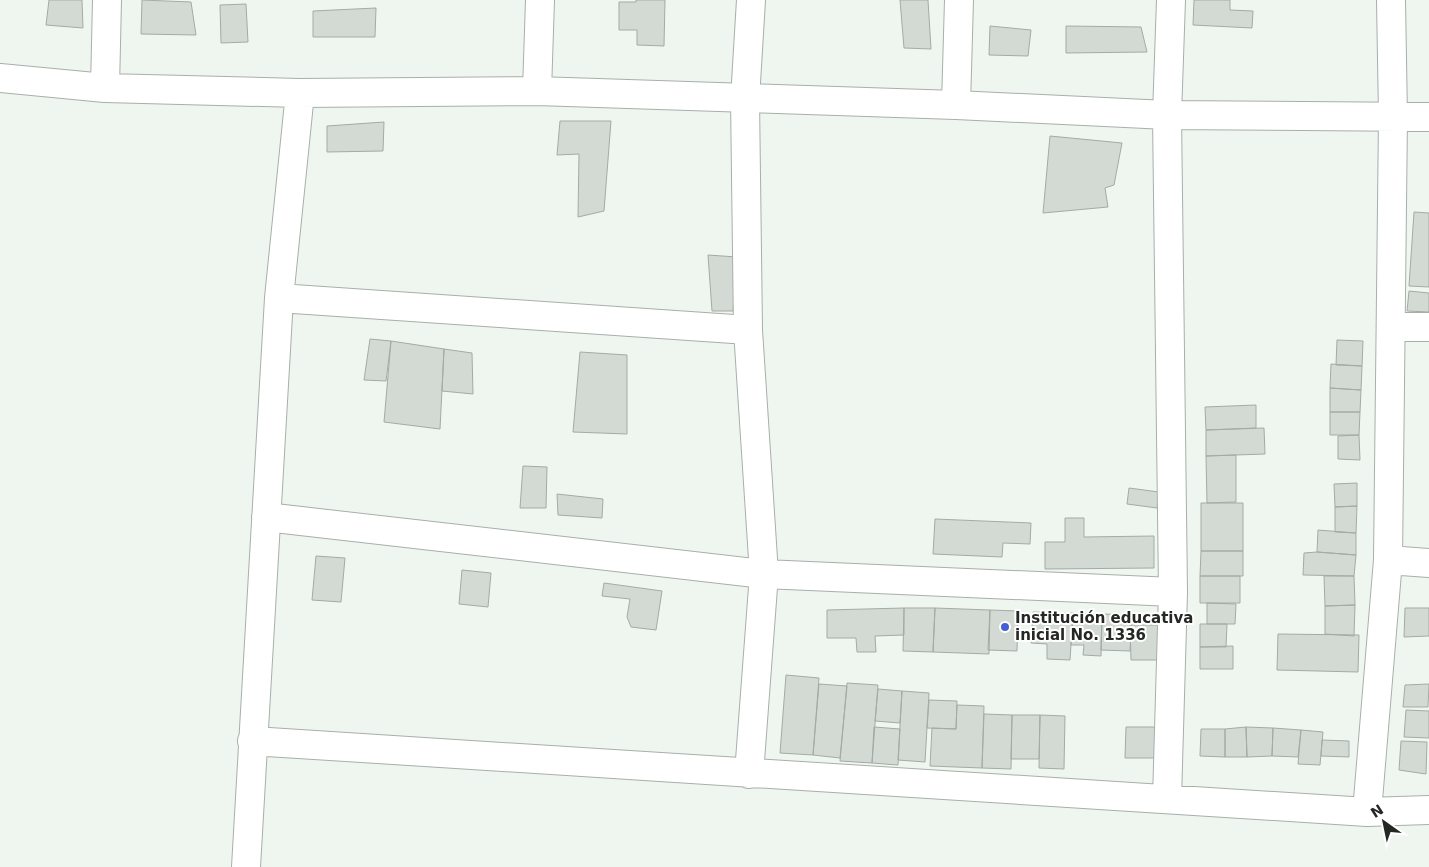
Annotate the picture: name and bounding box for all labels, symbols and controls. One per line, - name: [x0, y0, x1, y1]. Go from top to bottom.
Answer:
- place label: Institución educativa inicial No. 1336: [1015, 609, 1193, 644]
- marker: Institución educativa inicial No. 1336: [999, 621, 1011, 633]
- north arrow: [1359, 797, 1409, 847]
- text: N: [1368, 801, 1386, 821]

